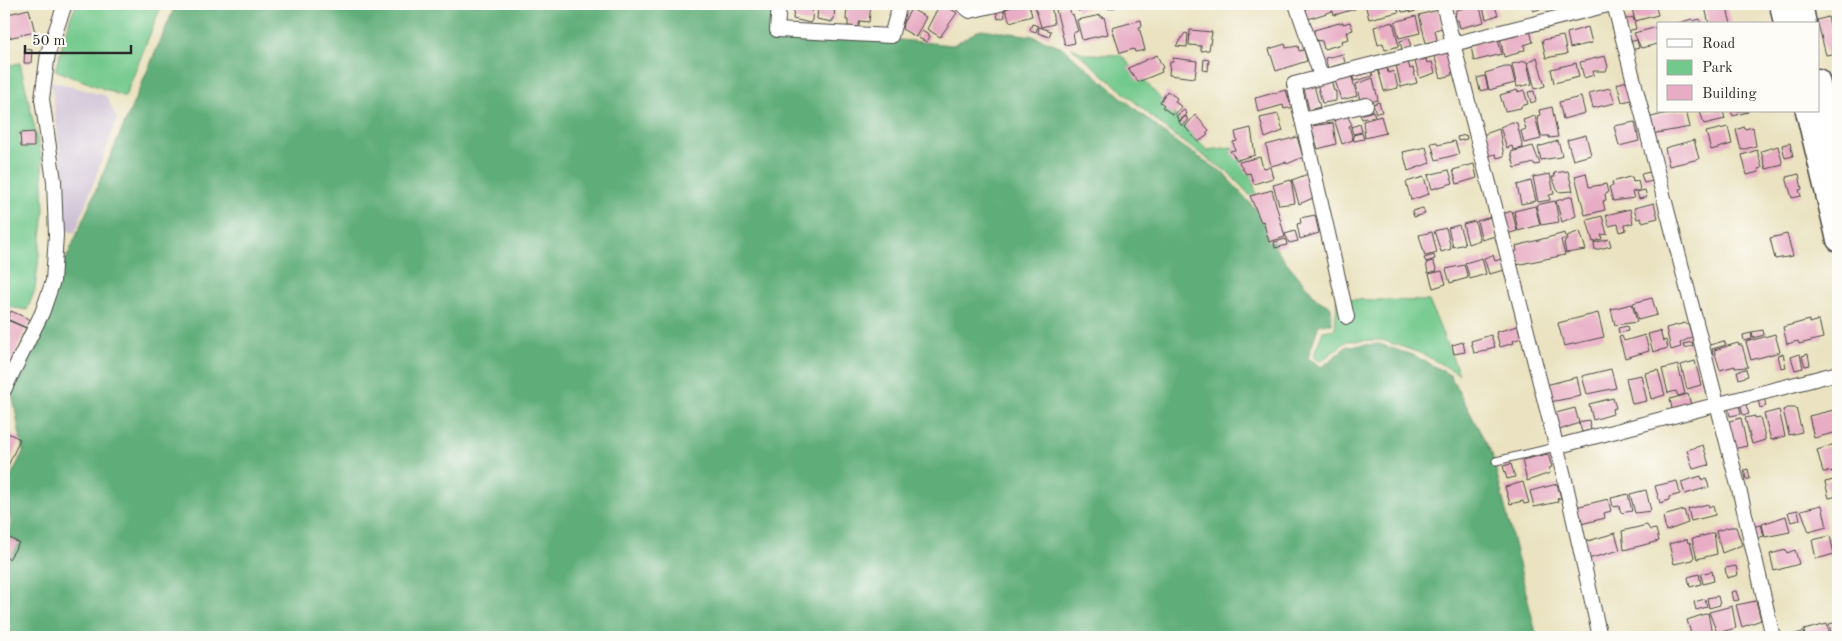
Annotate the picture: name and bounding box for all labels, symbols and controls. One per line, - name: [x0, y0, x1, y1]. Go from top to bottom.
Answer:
- scale bar: [25, 22, 131, 54]
- legend: [1657, 22, 1820, 112]
- text: 50 m: [32, 34, 66, 49]
- text: Road: [1702, 37, 1736, 52]
- text: Park: [1702, 61, 1733, 76]
- text: Building: [1702, 87, 1757, 102]

